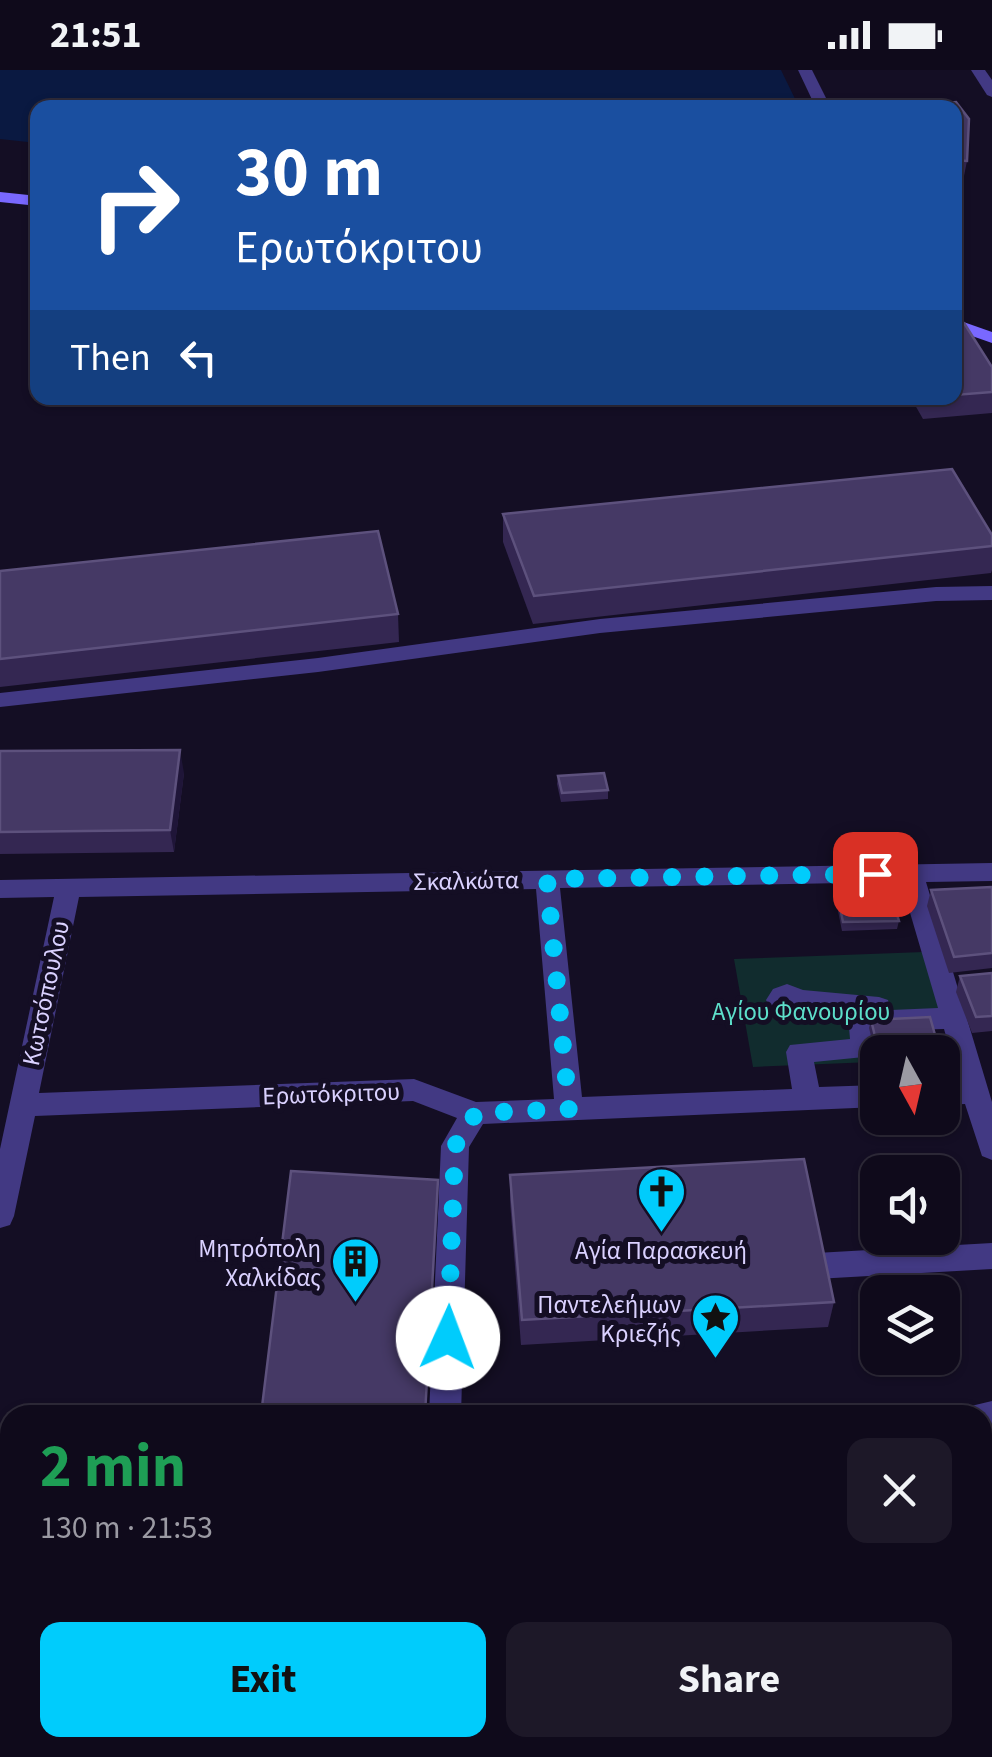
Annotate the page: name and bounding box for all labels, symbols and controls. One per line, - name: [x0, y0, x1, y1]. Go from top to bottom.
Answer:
- text: 21:51: [50, 8, 142, 62]
- text: 30 m: [235, 123, 383, 223]
- icon: right: [70, 140, 200, 270]
- text: Ερωτόκριτου: [235, 216, 483, 280]
- icon: left: [171, 330, 226, 385]
- text: Then: [70, 331, 151, 385]
- pin: [833, 832, 918, 917]
- icon: arrive: [848, 847, 903, 902]
- street label: Σκαλκώτα: [413, 862, 519, 900]
- street label: Κωτσόπουλου: [13, 917, 79, 1069]
- park label: Αγίου Φανουρίου: [712, 994, 890, 1030]
- north arrow: [860, 1035, 960, 1135]
- map controls: [860, 1035, 960, 1375]
- street label: Ερωτόκριτου: [262, 1074, 400, 1114]
- button: sound: [860, 1155, 960, 1255]
- church icon: Αγία Παρασκευή: [635, 1166, 687, 1234]
- place label: Μητρόπολη Χαλκίδας: [198, 1231, 321, 1296]
- place label: Αγία Παρασκευή: [575, 1233, 747, 1269]
- building icon: Μητρόπολη Χαλκίδας: [330, 1236, 382, 1304]
- button: layers: [860, 1275, 960, 1375]
- position arrow: [396, 1286, 500, 1390]
- place label: Παντελεήμων Κριεζής: [537, 1287, 681, 1352]
- place icon: Παντελεήμων Κριεζής: [690, 1292, 742, 1360]
- text: 2 min: [40, 1425, 186, 1510]
- button: close: [847, 1438, 952, 1543]
- text: 130 m · 21:53: [40, 1505, 213, 1551]
- button: Exit: [40, 1622, 486, 1737]
- button: Share: [506, 1622, 952, 1737]

